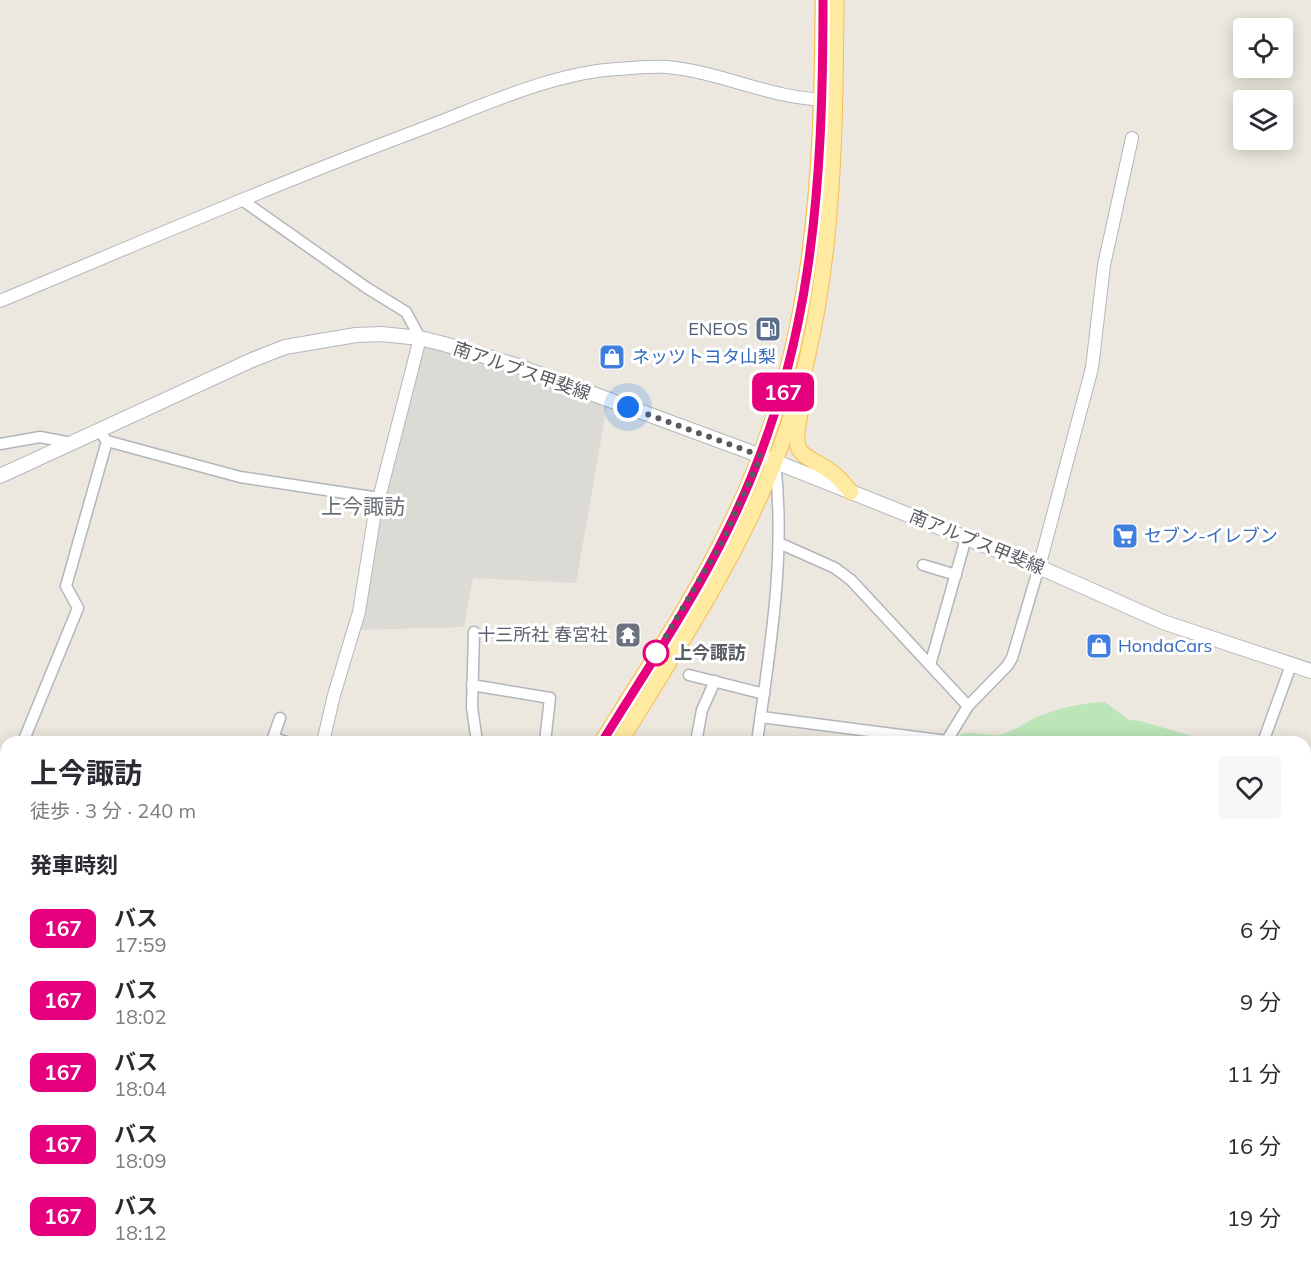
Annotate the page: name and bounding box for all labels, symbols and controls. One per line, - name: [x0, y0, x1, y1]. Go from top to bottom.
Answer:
- map controls: [1233, 18, 1293, 150]
- button: locate: [1233, 18, 1293, 78]
- button: layers: [1233, 90, 1293, 150]
- fuel station icon: ENEOS: [753, 314, 783, 344]
- place label: ENEOS: [688, 317, 748, 340]
- street label: 南アルプス甲斐線: [450, 336, 594, 405]
- shop icon: ネッツトヨタ山梨: [597, 342, 627, 372]
- place label: ネッツトヨタ山梨: [632, 345, 776, 368]
- line badge: 167: [748, 372, 818, 412]
- text: 167: [764, 379, 802, 405]
- your location: [613, 392, 643, 422]
- district label: 上今諏訪: [321, 493, 405, 519]
- street label: 南アルプス甲斐線: [906, 504, 1048, 579]
- supermarket icon: セブン-イレブン: [1110, 521, 1140, 551]
- place label: セブン-イレブン: [1144, 524, 1278, 547]
- temple icon: 十三所社 春宮社: [613, 620, 643, 650]
- place label: 十三所社 春宮社: [477, 623, 608, 646]
- shop icon: HondaCars: [1084, 631, 1114, 661]
- place label: HondaCars: [1118, 634, 1212, 657]
- marker: 上今諏訪: [643, 640, 669, 666]
- place label: 上今諏訪: [674, 641, 746, 664]
- text: 上今諏訪: [30, 755, 142, 790]
- button: heart: [1218, 756, 1281, 819]
- text: 徒歩 · 3 分 · 240 m: [30, 798, 196, 823]
- text: 発車時刻: [30, 851, 118, 879]
- text: バス: [114, 904, 158, 932]
- text: 167: [44, 915, 82, 941]
- text: 6 分: [1240, 916, 1281, 944]
- text: 17:59: [114, 932, 167, 957]
- text: バス: [114, 976, 158, 1004]
- text: 167: [44, 987, 82, 1013]
- text: 9 分: [1240, 988, 1281, 1016]
- text: 18:02: [114, 1004, 167, 1029]
- text: バス: [114, 1048, 158, 1076]
- text: 167: [44, 1059, 82, 1085]
- text: 11 分: [1227, 1060, 1281, 1088]
- text: 18:04: [114, 1076, 167, 1101]
- text: バス: [114, 1120, 158, 1148]
- text: 167: [44, 1131, 82, 1157]
- text: 16 分: [1227, 1132, 1281, 1160]
- text: 18:09: [114, 1148, 167, 1173]
- text: バス: [114, 1192, 158, 1220]
- text: 167: [44, 1203, 82, 1229]
- text: 19 分: [1227, 1204, 1281, 1232]
- text: 18:12: [114, 1220, 167, 1245]

